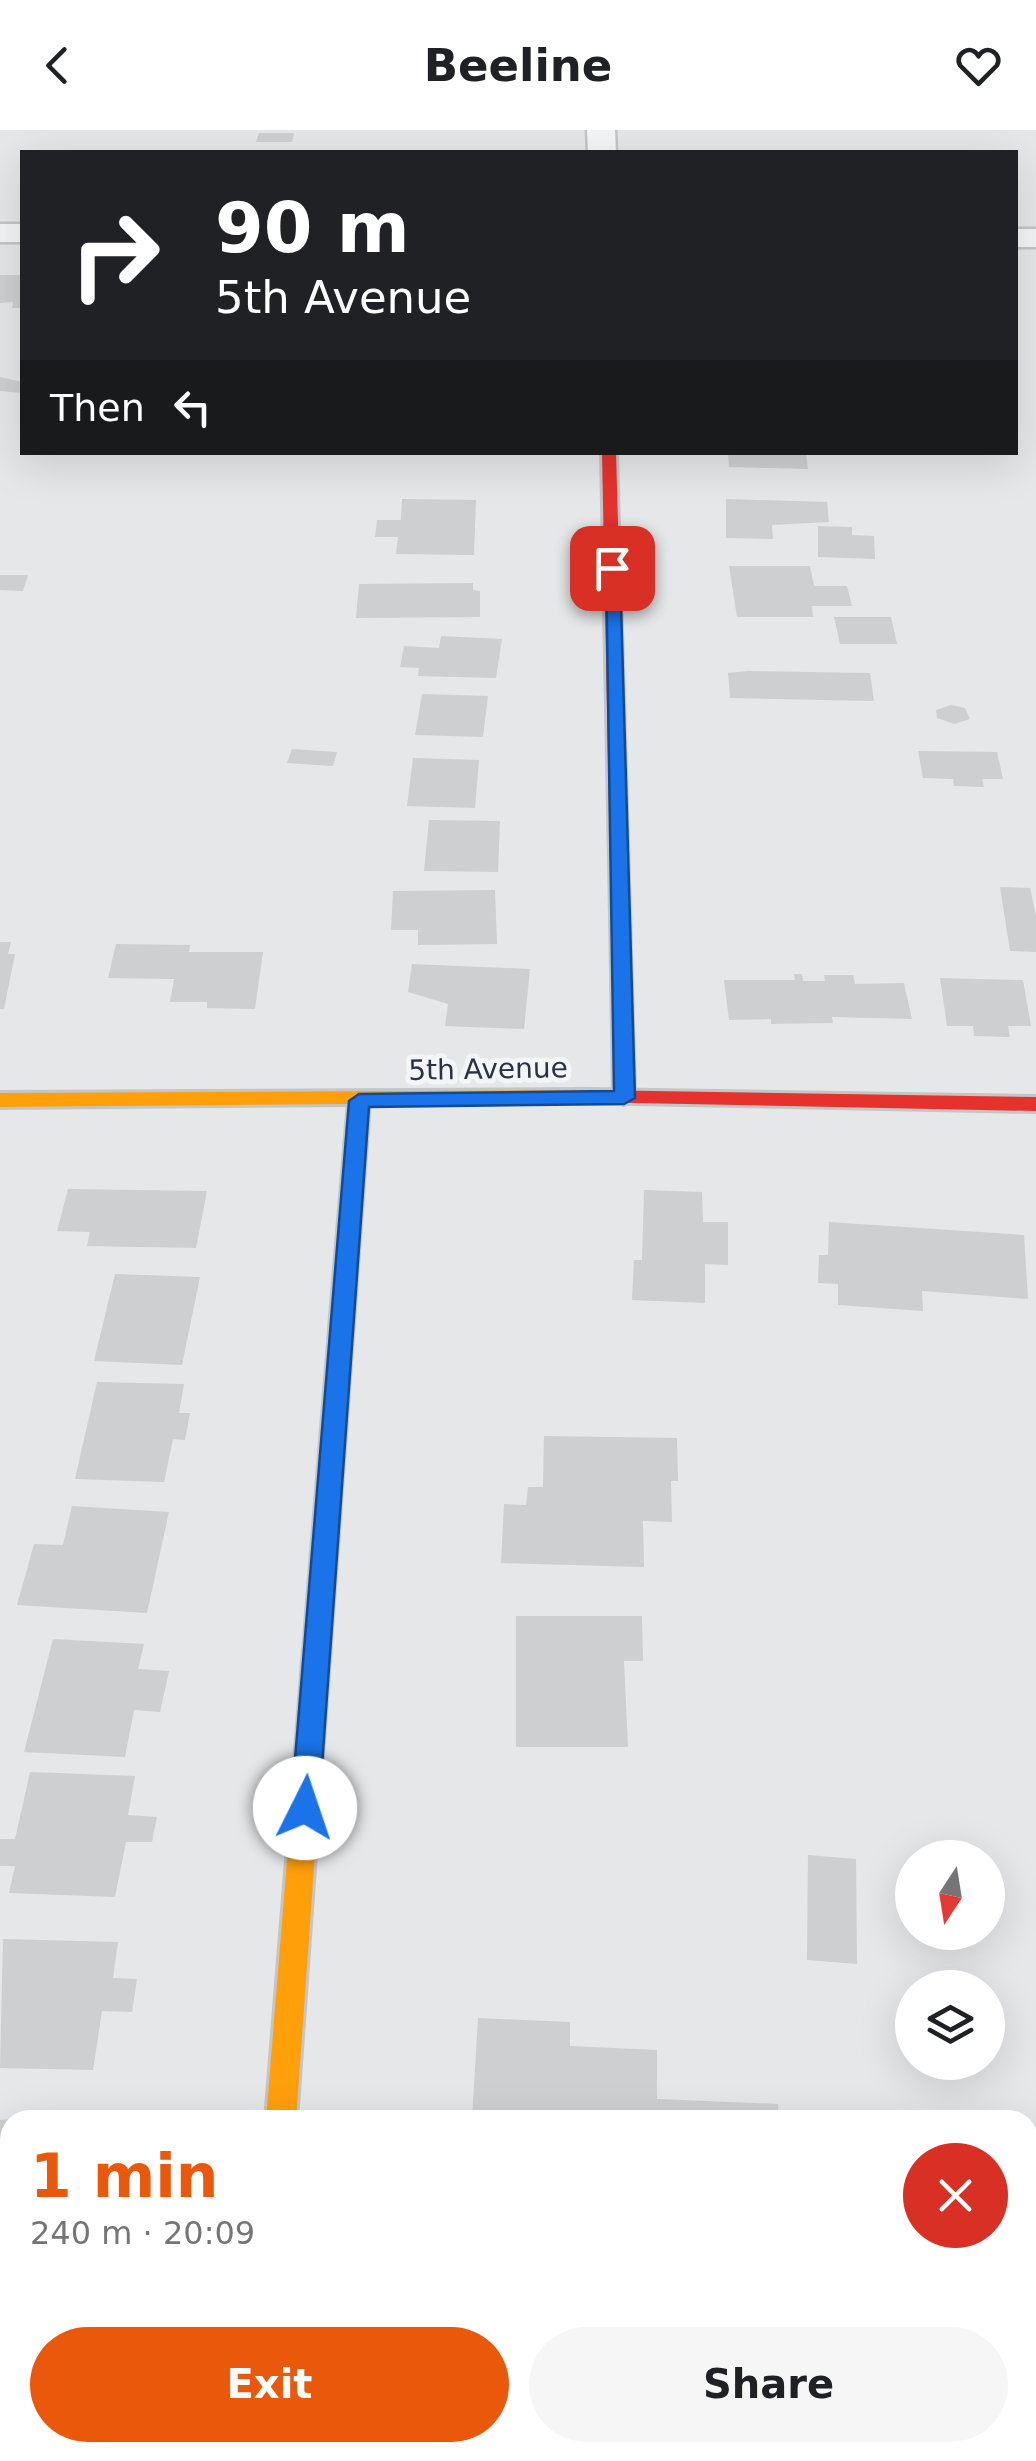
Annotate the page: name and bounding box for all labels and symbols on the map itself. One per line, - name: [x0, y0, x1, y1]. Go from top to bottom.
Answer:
- pin: [570, 526, 655, 611]
- street label: 5th Avenue: [408, 1051, 568, 1087]
- position arrow: [253, 1756, 357, 1860]
- north arrow: [895, 1840, 1005, 1950]

